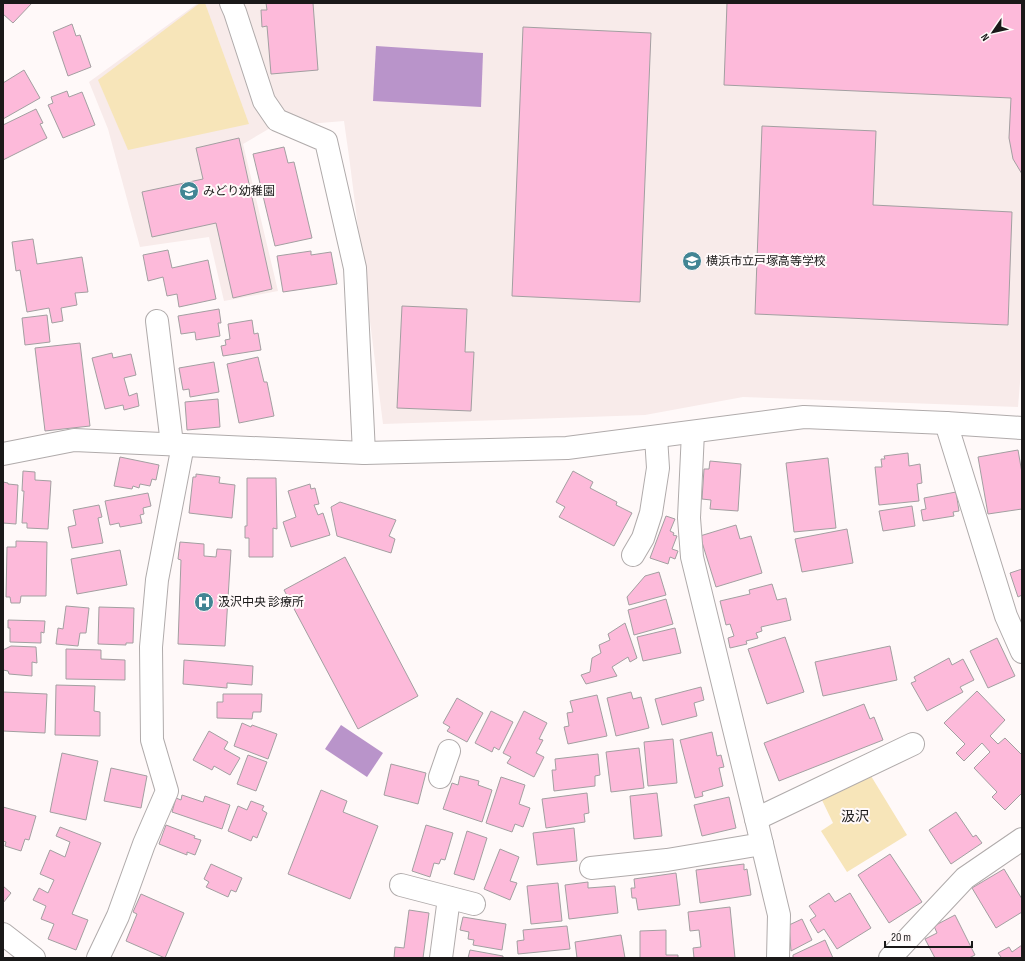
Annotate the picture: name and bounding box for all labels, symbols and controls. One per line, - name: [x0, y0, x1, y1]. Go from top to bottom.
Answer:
- north arrow: [973, 12, 1013, 52]
- text: N: [978, 31, 992, 43]
- school or university icon: みどり幼稚園: [178, 180, 200, 202]
- place label: みどり幼稚園: [203, 184, 275, 199]
- school or university icon: 横浜市立戸塚高等学校: [681, 250, 703, 272]
- place label: 横浜市立戸塚高等学校: [706, 254, 826, 269]
- hospital icon: 汲沢中央 診療所: [193, 591, 215, 613]
- place label: 汲沢中央 診療所: [218, 595, 304, 610]
- district label: 汲沢: [841, 808, 869, 825]
- scale bar: [885, 923, 972, 949]
- text: 20 m: [891, 930, 911, 945]

